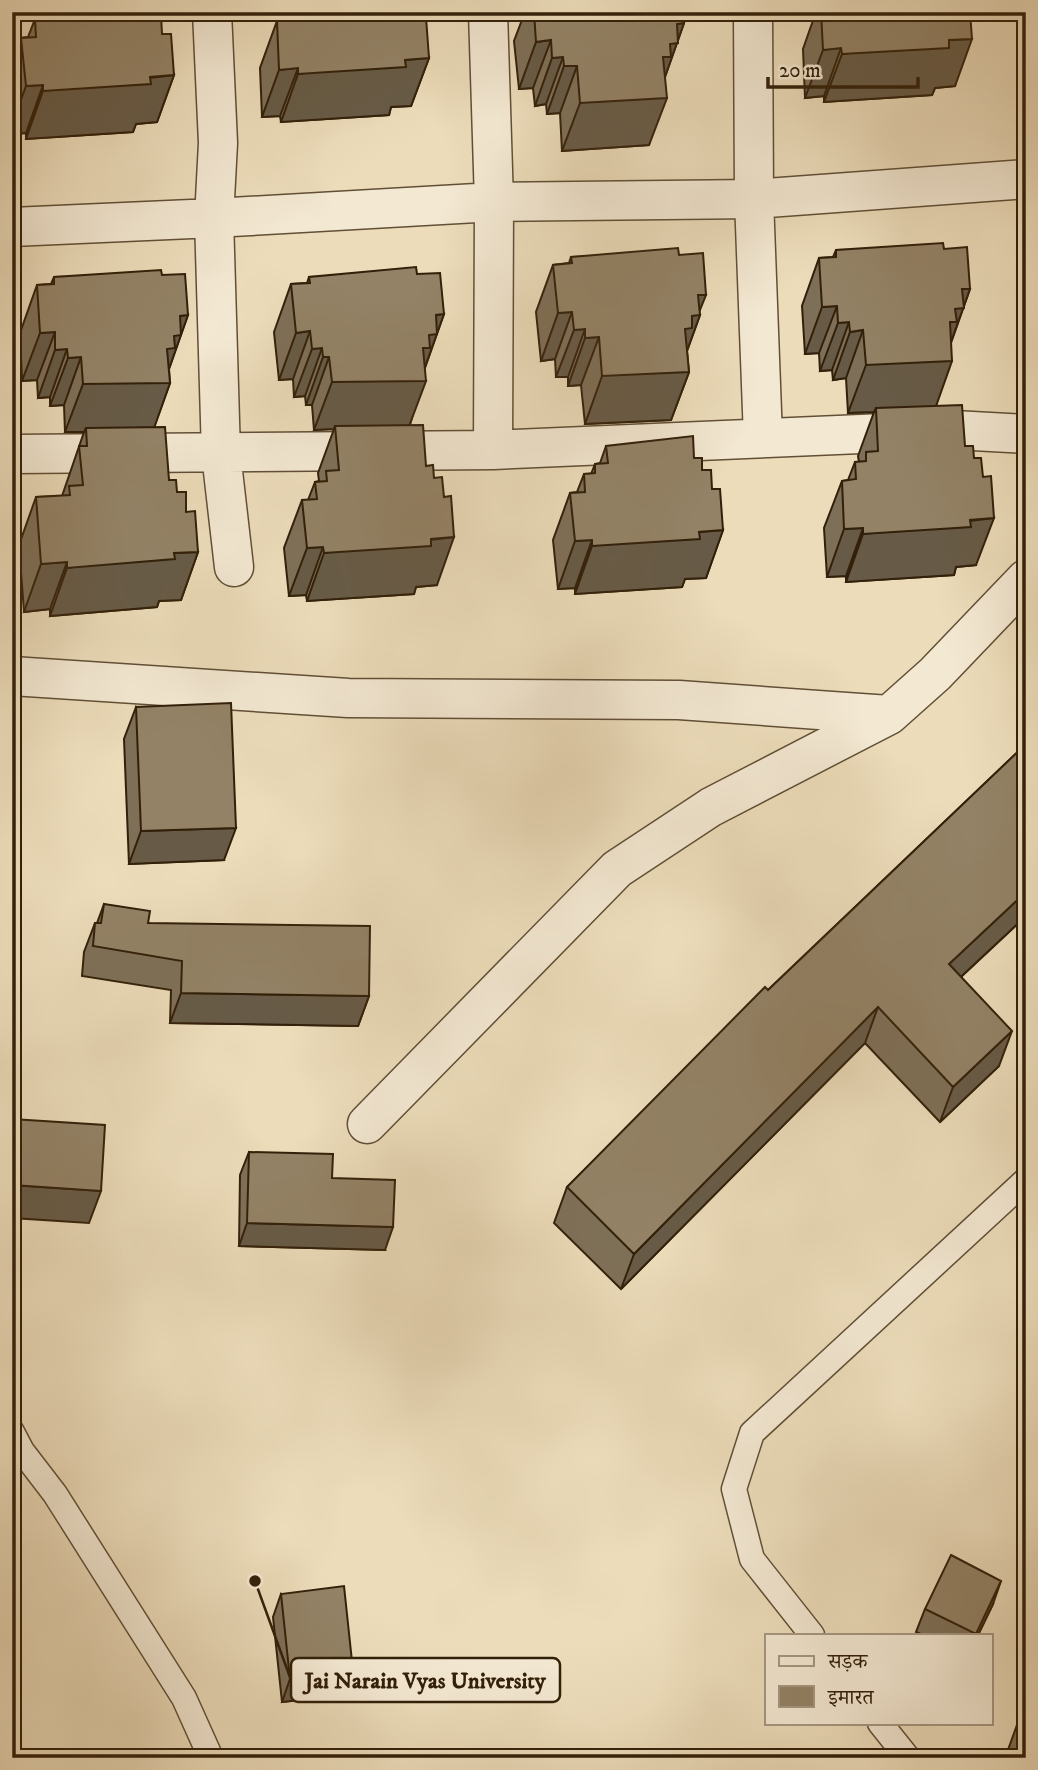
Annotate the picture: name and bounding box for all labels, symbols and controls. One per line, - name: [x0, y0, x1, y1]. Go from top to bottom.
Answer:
- scale bar: [768, 46, 919, 90]
- text: 20 m: [779, 58, 821, 84]
- legend: [765, 1634, 992, 1724]
- text: सड़क: [827, 1649, 868, 1675]
- callout: Jai Narain Vyas University: [291, 1658, 560, 1702]
- text: Jai Narain Vyas University: [301, 1667, 547, 1696]
- text: इमारत: [827, 1685, 875, 1711]

